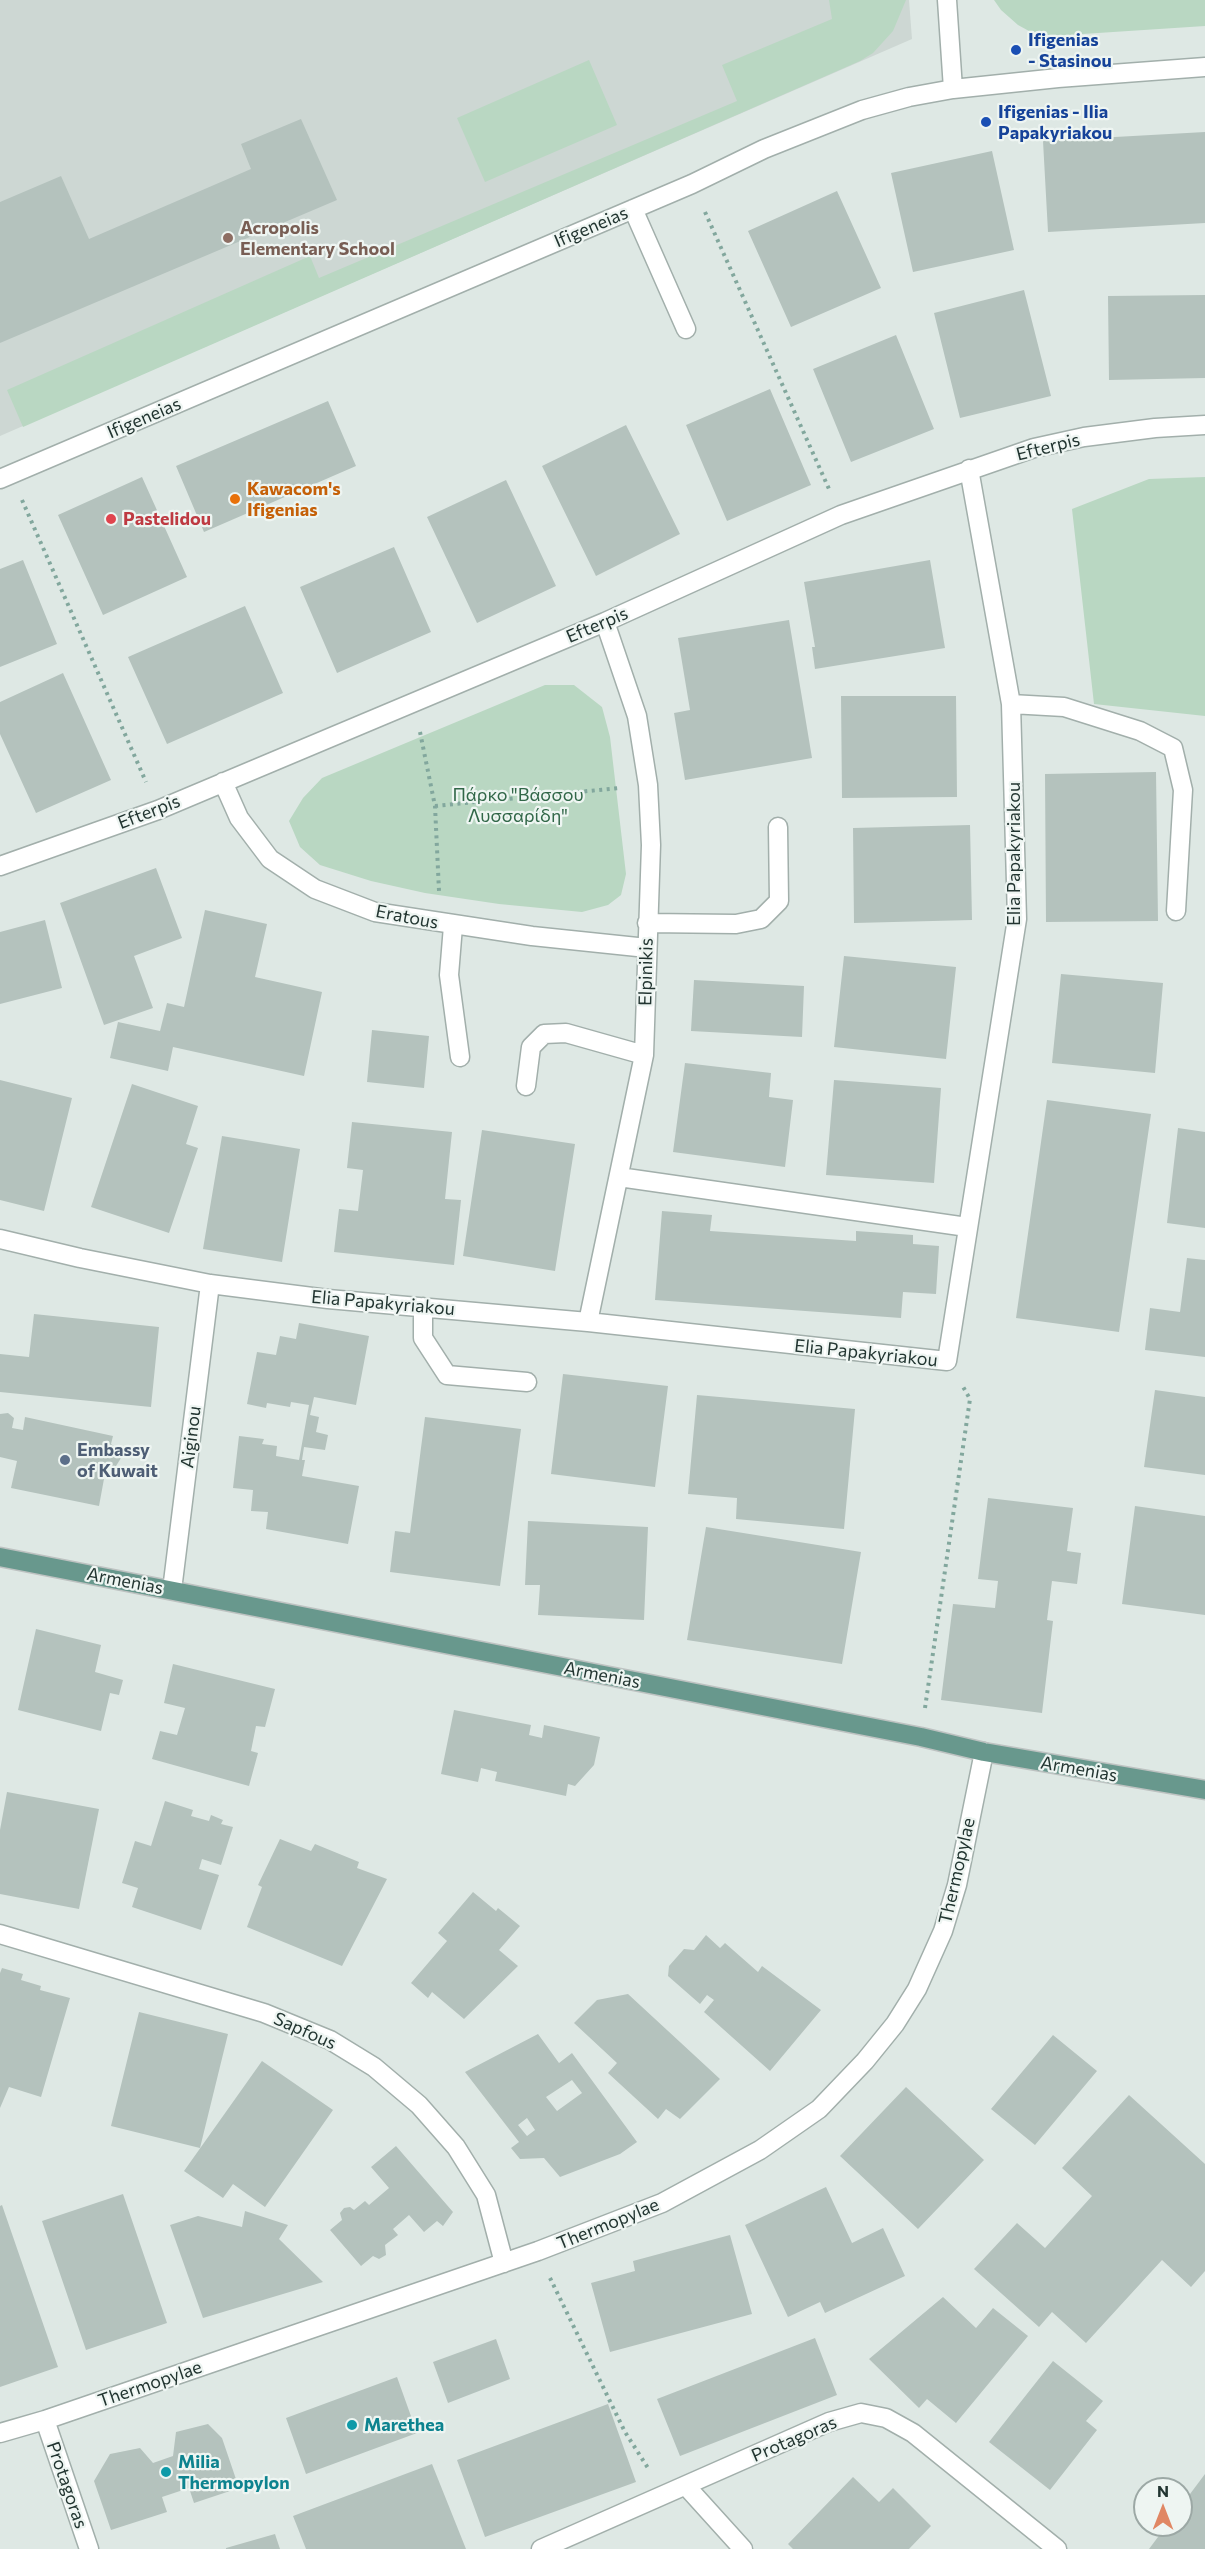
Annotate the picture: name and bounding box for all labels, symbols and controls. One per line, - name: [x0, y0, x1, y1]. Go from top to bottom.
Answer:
- place label: Ifigenias - Stasinou: [1028, 29, 1112, 72]
- marker: Ifigenias - Stasinou: [1009, 43, 1023, 57]
- place label: Ifigenias - Ilia Papakyriakou: [998, 101, 1112, 144]
- marker: Ifigenias - Ilia Papakyriakou: [979, 115, 993, 129]
- street label: Ifigeneias: [551, 202, 631, 252]
- place label: Acropolis Elementary School: [240, 217, 395, 260]
- marker: Acropolis Elementary School: [221, 231, 235, 245]
- street label: Ifigeneias: [104, 393, 184, 443]
- street label: Efterpis: [1014, 429, 1082, 465]
- place label: Kawacom's Ifigenias: [247, 478, 341, 520]
- marker: Kawacom's Ifigenias: [228, 492, 242, 506]
- place label: Pastelidou: [123, 508, 211, 530]
- marker: Pastelidou: [104, 512, 118, 526]
- street label: Efterpis: [563, 602, 631, 648]
- street label: Elia Papakyriakou: [1003, 782, 1025, 926]
- park label: Πάρκο "Βάσσου Λυσσαρίδη": [452, 784, 584, 826]
- street label: Efterpis: [115, 790, 183, 834]
- street label: Eratous: [374, 900, 440, 934]
- street label: Elpinikis: [635, 938, 657, 1006]
- street label: Elia Papakyriakou: [310, 1286, 456, 1320]
- street label: Elia Papakyriakou: [793, 1335, 939, 1371]
- street label: Aiginou: [176, 1405, 206, 1469]
- place label: Embassy of Kuwait: [77, 1439, 158, 1482]
- marker: Embassy of Kuwait: [58, 1453, 72, 1467]
- street label: Armenias: [85, 1563, 165, 1599]
- street label: Armenias: [562, 1657, 642, 1693]
- street label: Armenias: [1039, 1752, 1119, 1786]
- street label: Thermopylae: [934, 1816, 980, 1926]
- street label: Sapfous: [270, 2008, 340, 2054]
- street label: Thermopylae: [554, 2194, 662, 2254]
- street label: Thermopylae: [95, 2356, 205, 2412]
- street label: Protagoras: [748, 2411, 840, 2467]
- place label: Marethea: [364, 2414, 444, 2436]
- marker: Marethea: [345, 2418, 359, 2432]
- street label: Protagoras: [42, 2439, 92, 2531]
- place label: Milia Thermopylon: [178, 2451, 290, 2494]
- marker: Milia Thermopylon: [159, 2465, 173, 2479]
- north arrow: [1133, 2477, 1193, 2537]
- text: N: [1157, 2481, 1169, 2500]

